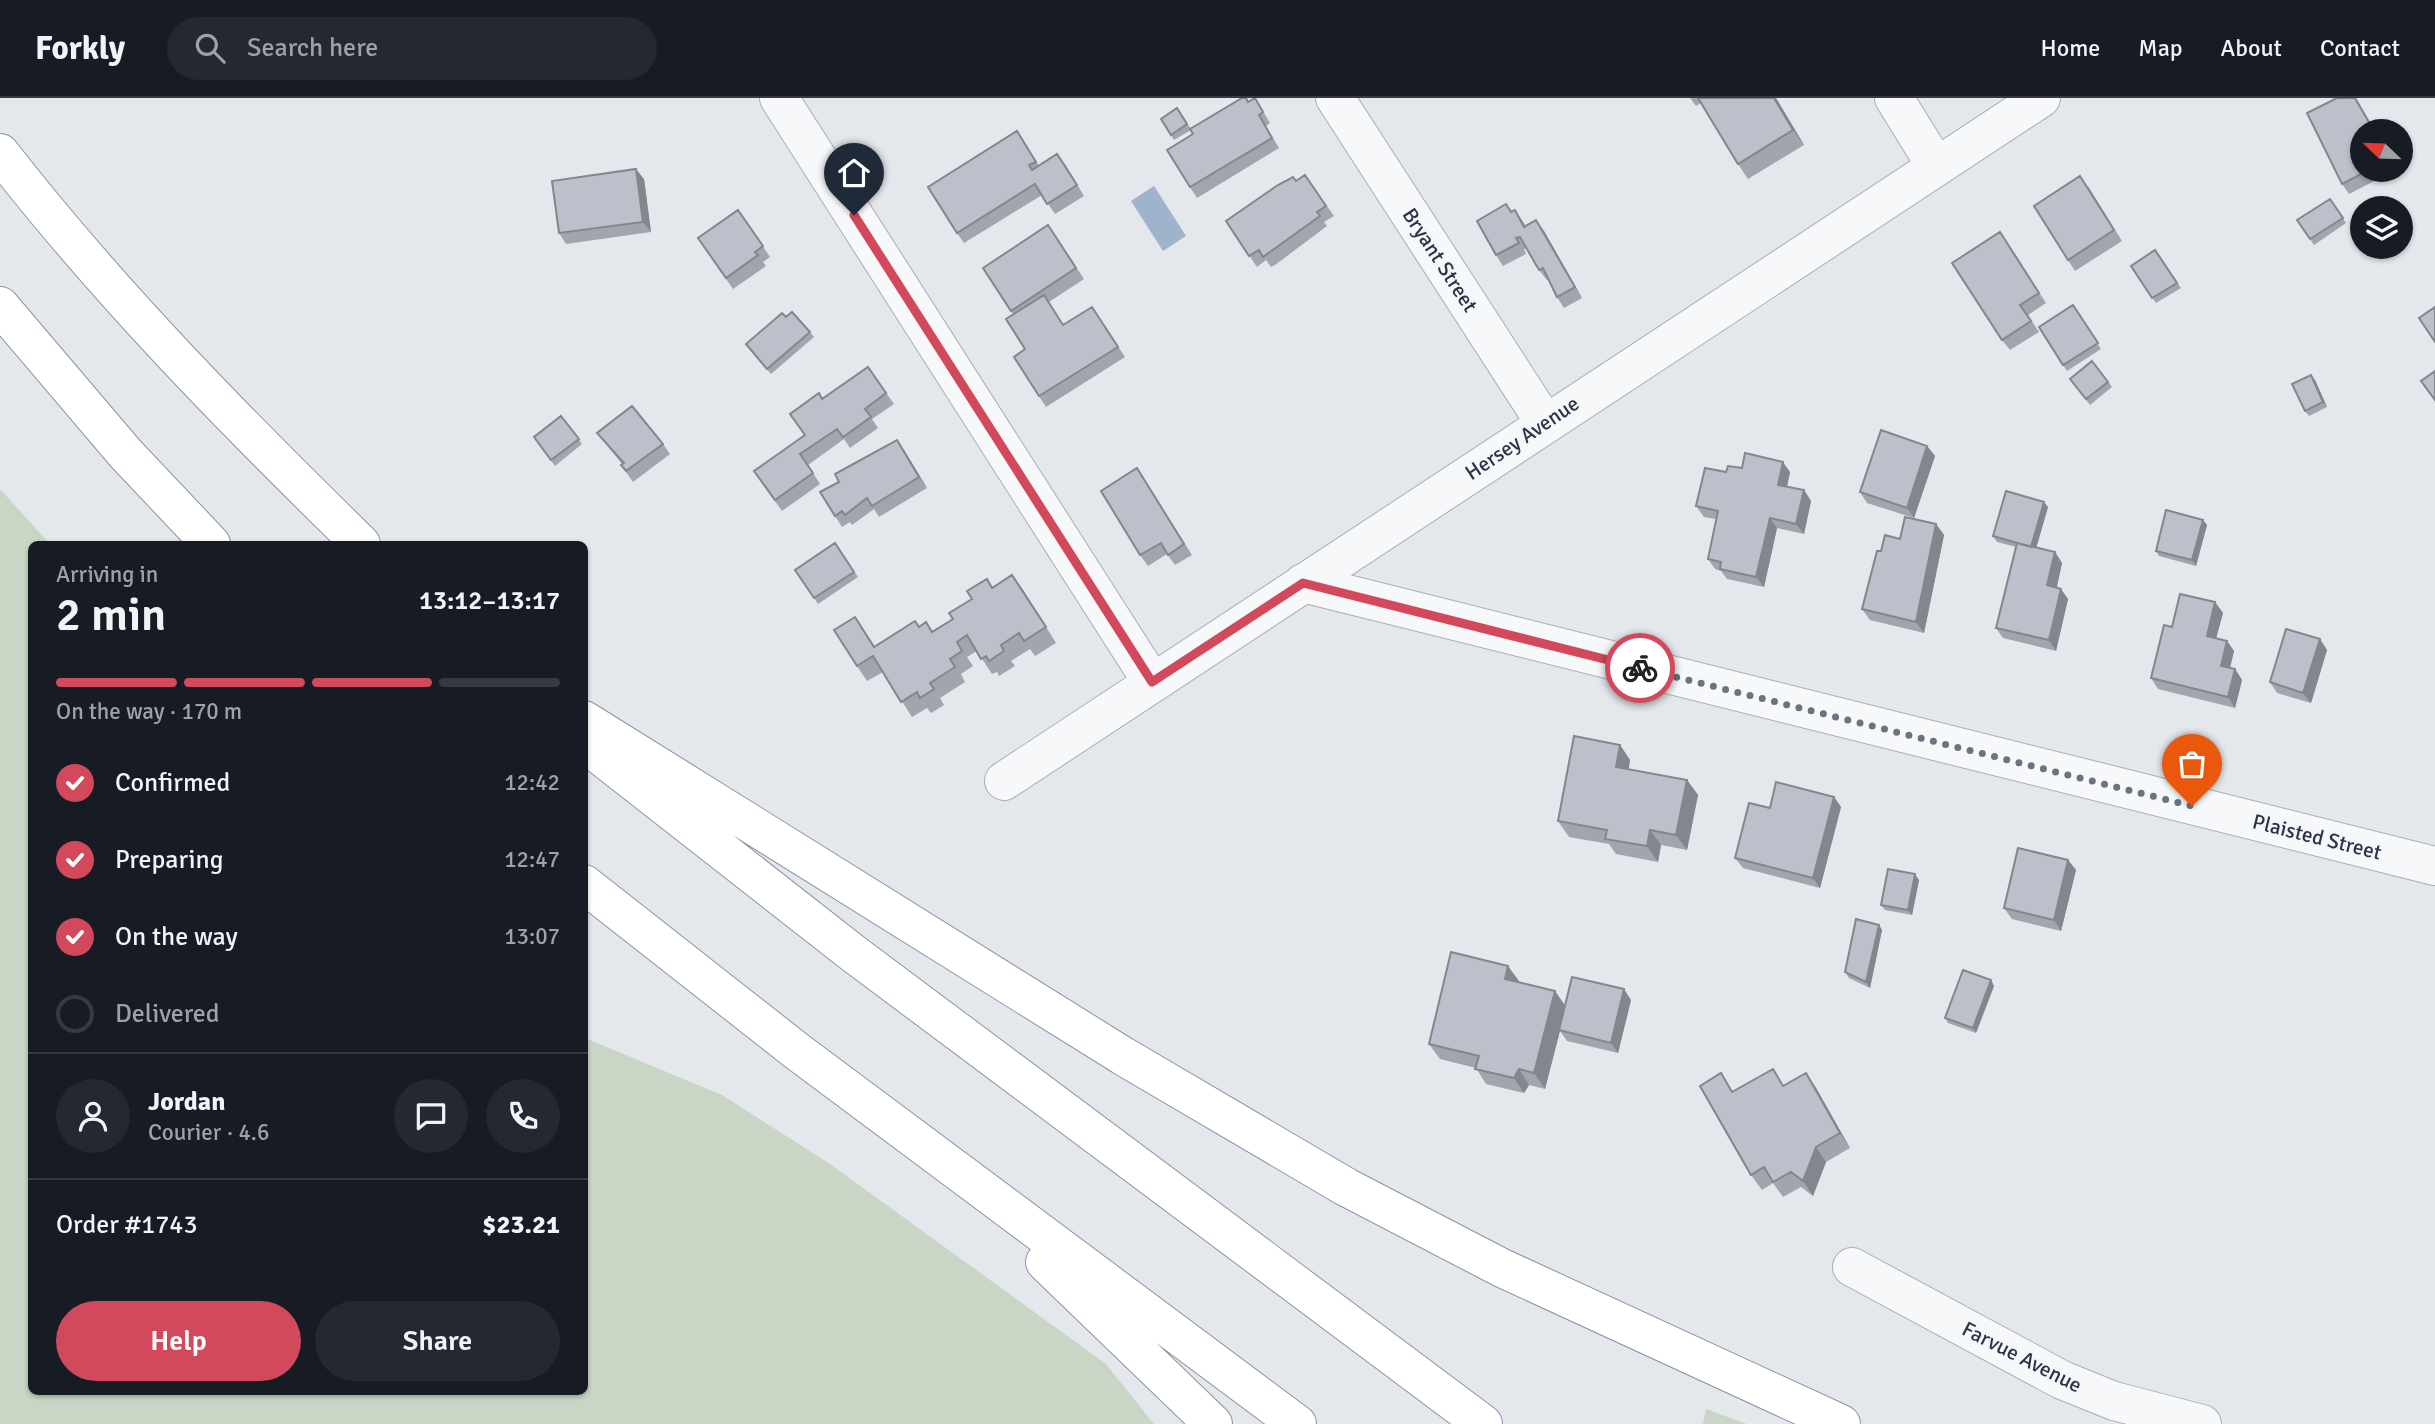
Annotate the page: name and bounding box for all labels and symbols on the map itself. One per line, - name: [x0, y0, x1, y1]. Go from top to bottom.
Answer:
- north arrow: [2350, 119, 2413, 182]
- pin: [824, 143, 884, 215]
- street label: Bryant Street: [1397, 203, 1483, 317]
- street label: Hersey Avenue: [1460, 390, 1584, 486]
- courier: [1605, 633, 1675, 703]
- pin: [2162, 734, 2222, 806]
- street label: Plaisted Street: [2250, 808, 2384, 866]
- street label: Farvue Avenue: [1958, 1316, 2086, 1398]

